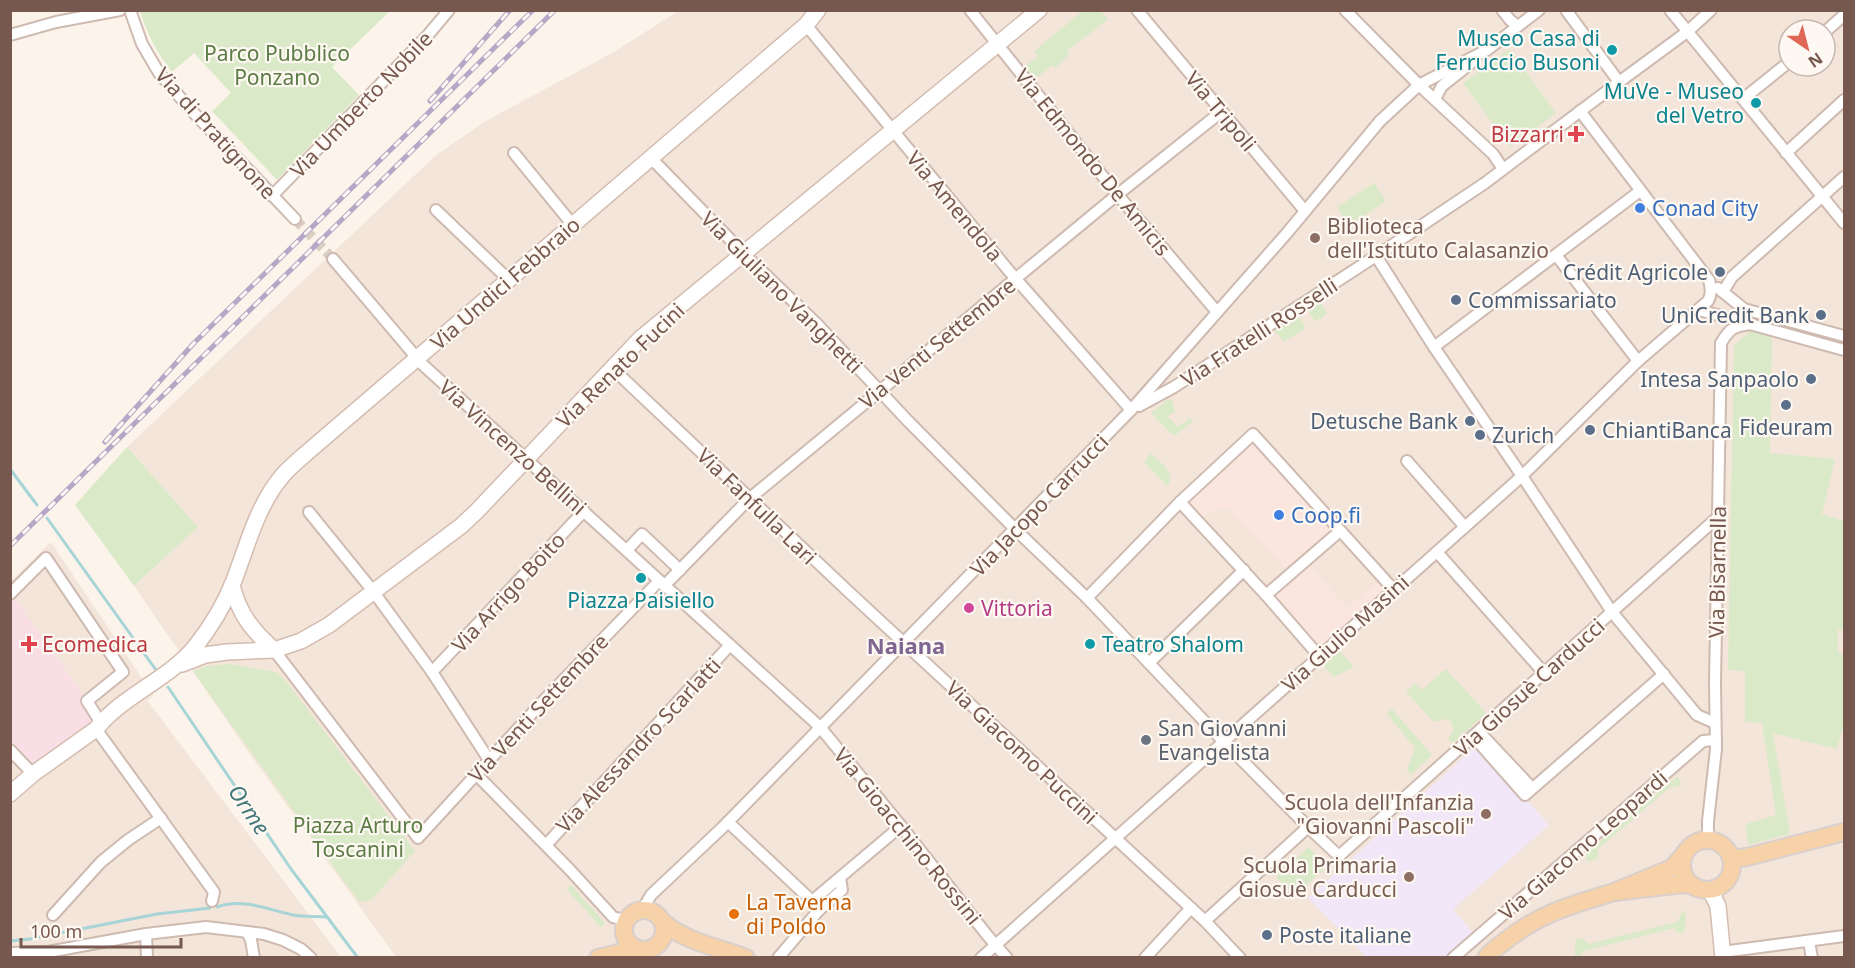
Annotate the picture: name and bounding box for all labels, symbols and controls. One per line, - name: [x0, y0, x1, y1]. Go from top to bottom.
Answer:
- north arrow: [1777, 18, 1837, 78]
- place label: Museo Casa di Ferruccio Busoni: [1435, 24, 1600, 76]
- street label: Via Umberto Nobile: [284, 25, 438, 183]
- park label: Parco Pubblico Ponzano: [204, 39, 350, 91]
- marker: Museo Casa di Ferruccio Busoni: [1605, 43, 1619, 57]
- text: N: [1804, 48, 1827, 73]
- street label: Via di Pratignone: [149, 61, 283, 205]
- street label: Via Edmondo De Amicis: [1009, 63, 1177, 261]
- street label: Via Tripoli: [1179, 65, 1263, 157]
- place label: MuVe - Museo del Vetro: [1604, 77, 1744, 129]
- marker: MuVe - Museo del Vetro: [1749, 96, 1763, 110]
- place label: Bizzarri: [1491, 120, 1564, 148]
- marker: Bizzarri: [1569, 127, 1583, 141]
- street label: Via Amendola: [901, 145, 1009, 267]
- place label: Conad City: [1652, 194, 1758, 222]
- marker: Conad City: [1633, 201, 1647, 215]
- street label: Via Giuliano Vanghetti: [695, 205, 869, 379]
- street label: Via Undici Febbraio: [424, 210, 586, 356]
- place label: Biblioteca dell'Istituto Calasanzio: [1327, 212, 1549, 264]
- marker: Biblioteca dell'Istituto Calasanzio: [1308, 231, 1322, 245]
- place label: Crédit Agricole: [1563, 258, 1708, 286]
- marker: Crédit Agricole: [1713, 265, 1727, 279]
- street label: Via Venti Settembre: [853, 271, 1021, 415]
- street label: Via Fratelli Rosselli: [1175, 271, 1343, 393]
- place label: Commissariato: [1468, 286, 1617, 314]
- marker: Commissariato: [1449, 293, 1463, 307]
- street label: Via Renato Fucini: [550, 296, 690, 434]
- place label: UniCredit Bank: [1661, 301, 1810, 329]
- marker: UniCredit Bank: [1814, 308, 1828, 322]
- place label: Intesa Sanpaolo: [1640, 365, 1799, 393]
- marker: Intesa Sanpaolo: [1804, 372, 1818, 386]
- street label: Via Vincenzo Bellini: [433, 373, 593, 521]
- marker: Fideuram: [1779, 398, 1793, 412]
- place label: Detusche Bank: [1310, 407, 1459, 435]
- place label: Fideuram: [1739, 413, 1833, 441]
- marker: Detusche Bank: [1463, 414, 1477, 428]
- place label: ChiantiBanca: [1602, 416, 1732, 444]
- place label: Zurich: [1492, 421, 1554, 449]
- marker: ChiantiBanca: [1583, 423, 1597, 437]
- street label: Via Jacopo Carrucci: [964, 428, 1114, 582]
- marker: Zurich: [1473, 428, 1487, 442]
- street label: Via Fanfulla Lari: [691, 442, 823, 570]
- place label: Coop.fi: [1291, 501, 1361, 529]
- street label: Via Bisarnella: [1702, 506, 1732, 638]
- marker: Coop.fi: [1272, 508, 1286, 522]
- street label: Via Arrigo Boito: [445, 526, 571, 658]
- street label: Via Giulio Masini: [1275, 568, 1415, 698]
- marker: Piazza Paisiello: [634, 571, 648, 585]
- place label: Piazza Paisiello: [567, 586, 715, 614]
- place label: Vittoria: [981, 594, 1053, 622]
- marker: Vittoria: [962, 601, 976, 615]
- street label: Via Giosuè Carducci: [1448, 612, 1610, 762]
- street label: Via Venti Settembre: [462, 628, 614, 788]
- place label: Ecomedica: [42, 630, 148, 658]
- district label: Naiana: [867, 630, 945, 660]
- place label: Teatro Shalom: [1102, 630, 1244, 658]
- marker: Ecomedica: [20, 635, 38, 653]
- marker: Teatro Shalom: [1083, 637, 1097, 651]
- street label: Via Alessandro Scarlatti: [549, 651, 727, 839]
- street label: Via Giacomo Puccini: [940, 674, 1104, 830]
- place label: San Giovanni Evangelista: [1158, 714, 1287, 766]
- marker: San Giovanni Evangelista: [1139, 733, 1153, 747]
- street label: Via Gioacchino Rossini: [828, 742, 988, 930]
- street label: Via Giacomo Leopardi: [1493, 764, 1673, 926]
- water label: Orme: [222, 778, 278, 840]
- place label: Scuola dell'Infanzia "Giovanni Pascoli": [1285, 788, 1474, 840]
- marker: Scuola dell'Infanzia "Giovanni Pascoli": [1479, 807, 1493, 821]
- park label: Piazza Arturo Toscanini: [293, 811, 423, 863]
- place label: Scuola Primaria Giosuè Carducci: [1238, 851, 1397, 903]
- marker: Scuola Primaria Giosuè Carducci: [1402, 870, 1416, 884]
- place label: La Taverna di Poldo: [746, 888, 852, 940]
- marker: La Taverna di Poldo: [727, 907, 741, 921]
- scale bar: [21, 911, 182, 949]
- text: 100 m: [30, 919, 82, 943]
- place label: Poste italiane: [1279, 921, 1412, 949]
- marker: Poste italiane: [1260, 928, 1274, 942]

